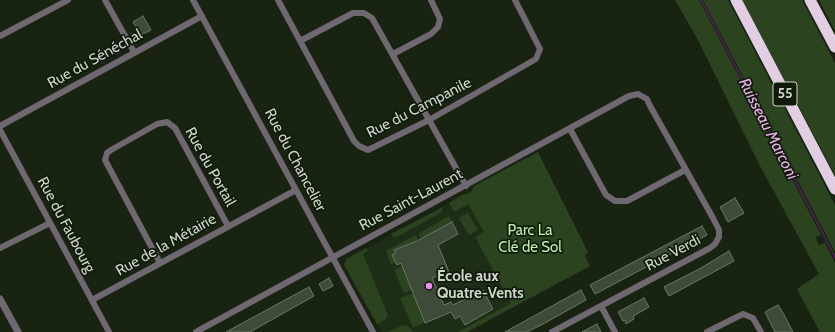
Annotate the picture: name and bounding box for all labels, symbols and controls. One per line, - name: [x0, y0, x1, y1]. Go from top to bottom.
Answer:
- street label: Rue du Sénéchal: [44, 26, 146, 92]
- street label: Rue du Campanile: [364, 74, 474, 142]
- water label: Ruisseau Marconi: [734, 75, 802, 183]
- road number: 55: [773, 82, 797, 106]
- street label: Rue du Chancelier: [260, 106, 330, 214]
- street label: Rue du Portail: [181, 124, 239, 210]
- street label: Rue Saint-Laurent: [356, 165, 466, 235]
- street label: Rue du Faubourg: [33, 174, 99, 276]
- street label: Rue de la Métairie: [113, 210, 219, 280]
- park label: Parc La Clé de Sol: [498, 222, 562, 257]
- street label: Rue Verdi: [642, 231, 704, 275]
- place label: École aux Quatre-Vents: [437, 268, 524, 303]
- marker: École aux Quatre-Vents: [424, 281, 434, 291]

